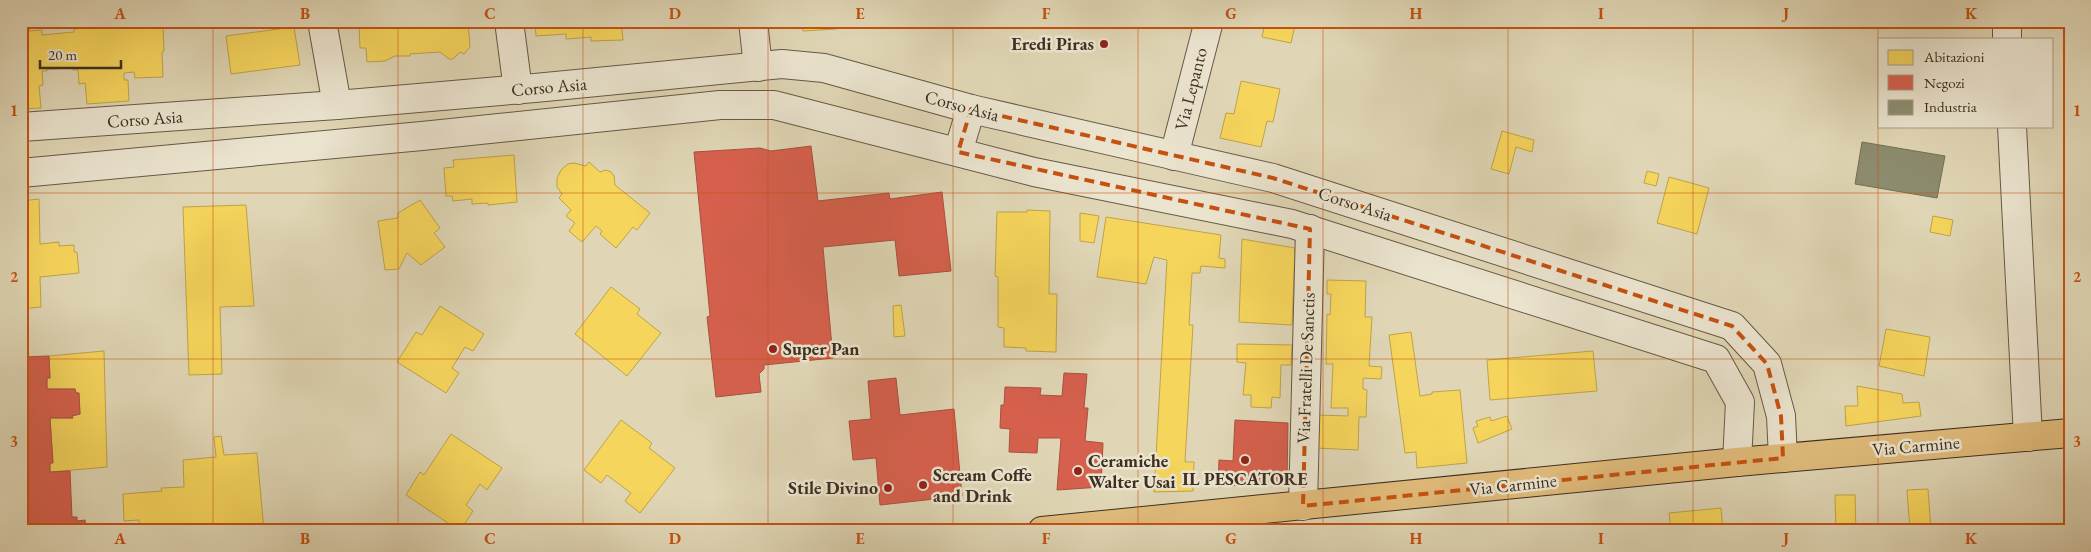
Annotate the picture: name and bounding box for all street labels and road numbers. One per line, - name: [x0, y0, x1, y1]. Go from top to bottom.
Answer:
- street label: Via Lepanto: [1169, 45, 1212, 133]
- street label: Corso Asia: [510, 72, 589, 101]
- street label: Corso Asia: [923, 85, 1003, 127]
- street label: Corso Asia: [106, 104, 184, 133]
- street label: Corso Asia: [1316, 181, 1396, 226]
- street label: Via Fratelli De Sanctis: [1291, 292, 1320, 444]
- street label: Via Carmine: [1871, 430, 1961, 461]
- street label: Via Carmine: [1468, 468, 1558, 501]

